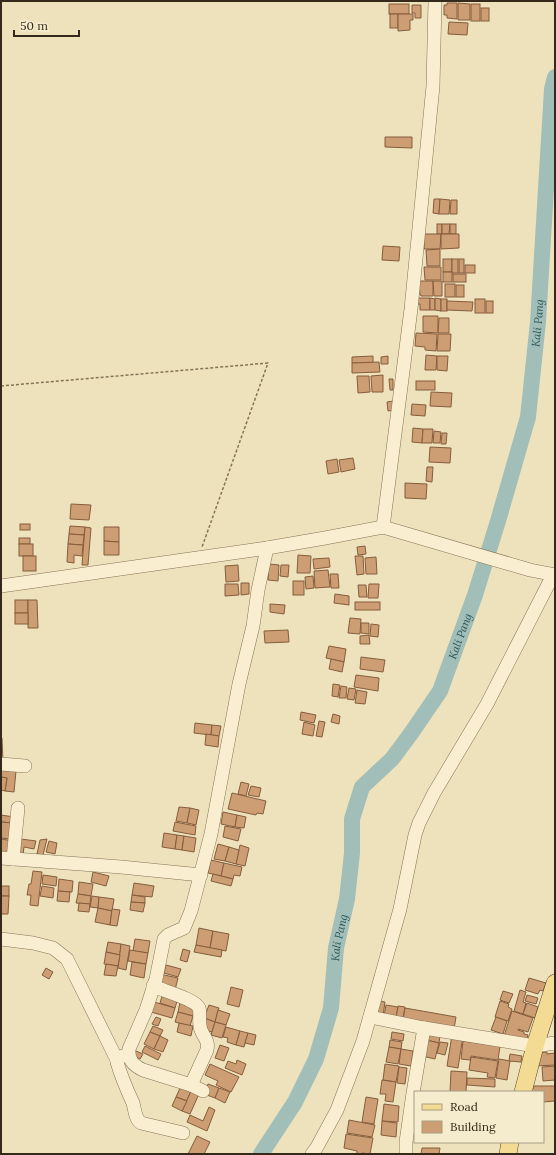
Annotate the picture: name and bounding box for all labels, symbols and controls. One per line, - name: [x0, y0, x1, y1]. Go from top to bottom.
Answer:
- scale bar: [14, 12, 79, 38]
- text: 50 m: [20, 18, 48, 33]
- water label: Kali Pang: [528, 299, 546, 348]
- water label: Kali Pang: [445, 611, 475, 661]
- water label: Kali Pang: [328, 912, 350, 962]
- legend: [414, 1091, 544, 1143]
- text: Road: [450, 1099, 478, 1114]
- text: Building: [450, 1119, 496, 1134]

